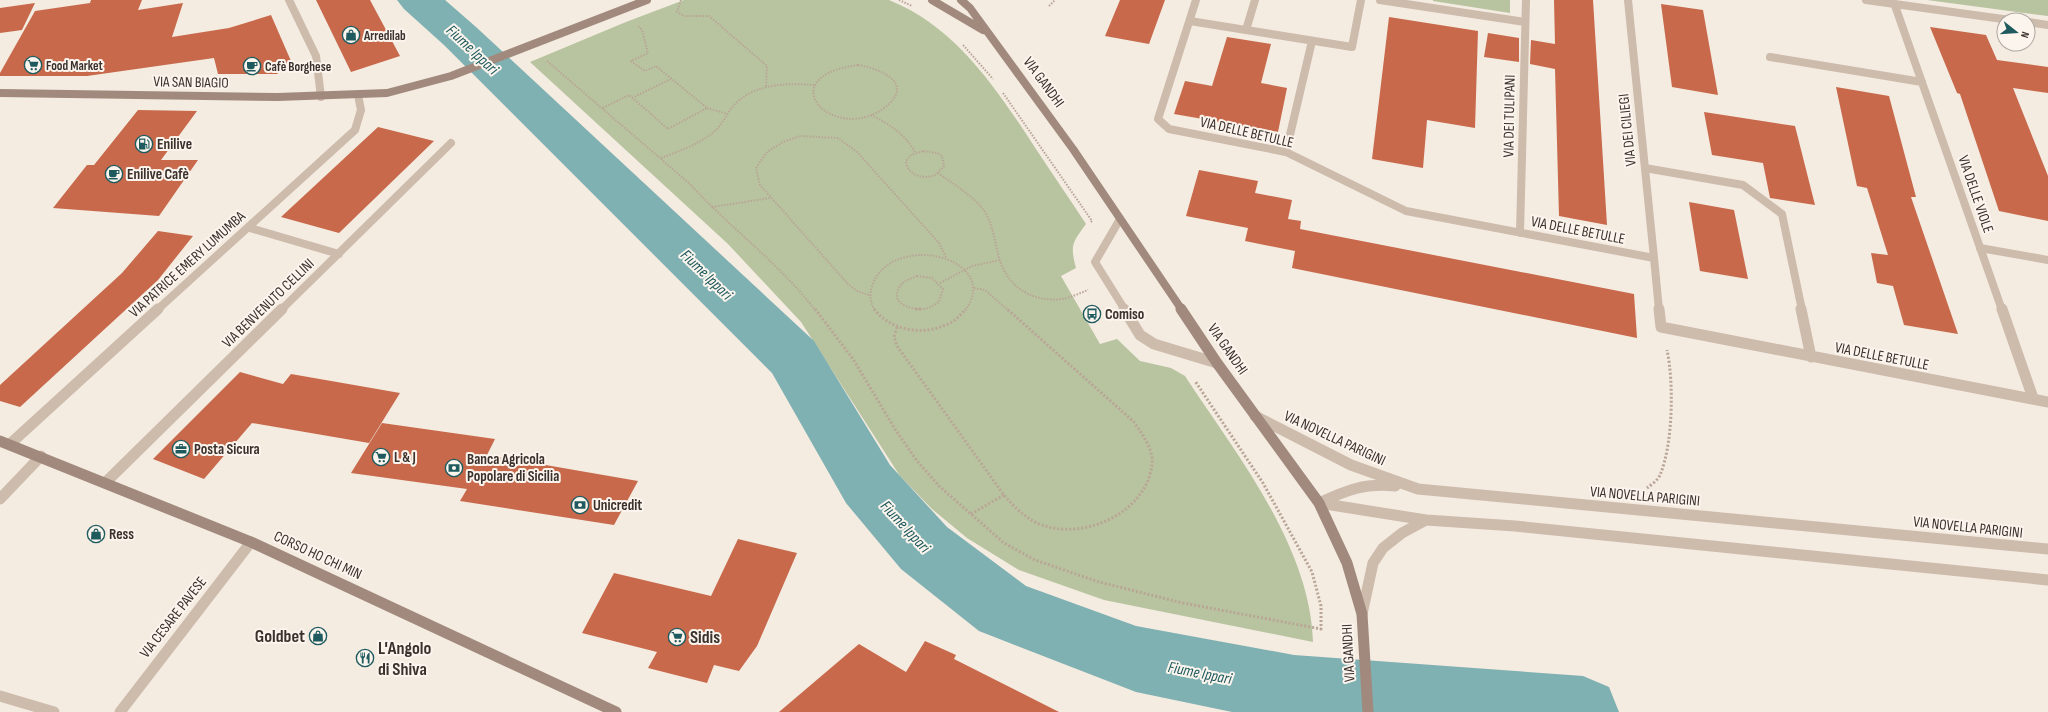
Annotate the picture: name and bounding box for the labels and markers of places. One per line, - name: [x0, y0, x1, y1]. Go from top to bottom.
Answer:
- shop icon: Arredilab: [341, 25, 361, 45]
- place label: Arredilab: [363, 28, 406, 44]
- supermarket icon: Food Market: [23, 55, 43, 75]
- cafe icon: Cafè Borghese: [242, 56, 262, 76]
- place label: Food Market: [46, 58, 104, 74]
- place label: Cafè Borghese: [265, 59, 332, 75]
- fuel station icon: Enilive: [134, 134, 154, 154]
- place label: Enilive: [157, 135, 192, 154]
- cafe icon: Enilive Cafè: [104, 164, 124, 184]
- place label: Enilive Cafè: [127, 165, 189, 184]
- bus stop icon: Comiso: [1082, 304, 1102, 324]
- place label: Comiso: [1105, 305, 1144, 324]
- office icon: Posta Sicura: [171, 439, 191, 459]
- place label: Posta Sicura: [194, 440, 260, 459]
- supermarket icon: L & J: [371, 447, 391, 467]
- place label: L & J: [394, 448, 416, 467]
- place label: Banca Agricola Popolare di Sicilia: [467, 450, 559, 486]
- bank icon: Banca Agricola Popolare di Sicilia: [444, 458, 464, 478]
- bank icon: Unicredit: [570, 495, 590, 515]
- place label: Unicredit: [593, 496, 642, 515]
- shop icon: Ress: [86, 524, 106, 544]
- place label: Ress: [109, 525, 134, 544]
- place label: Goldbet: [255, 626, 305, 647]
- shop icon: Goldbet: [308, 626, 328, 646]
- supermarket icon: Sidis: [667, 627, 687, 647]
- place label: Sidis: [690, 627, 720, 648]
- place label: L'Angolo di Shiva: [378, 638, 431, 680]
- restaurant icon: L'Angolo di Shiva: [355, 648, 375, 668]

